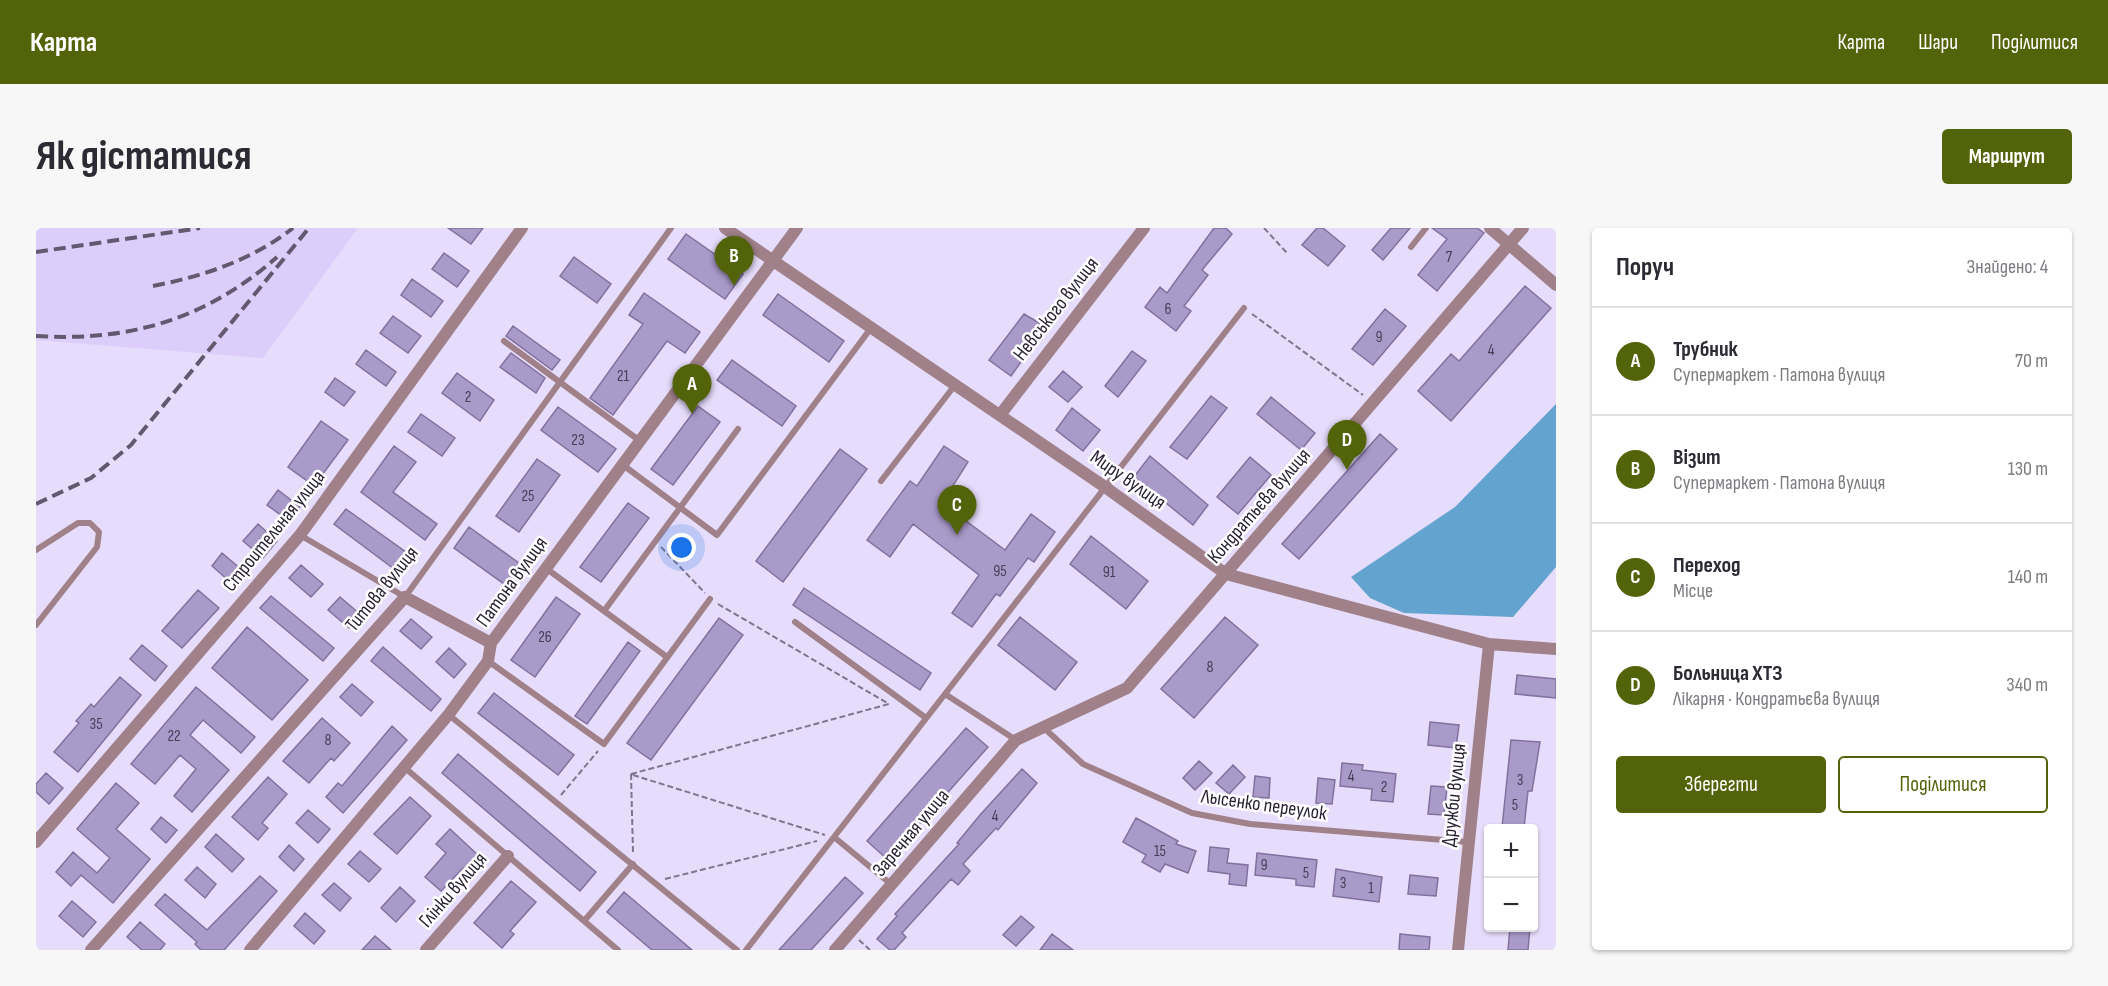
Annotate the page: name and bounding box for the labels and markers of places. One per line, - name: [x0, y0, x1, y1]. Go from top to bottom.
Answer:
- pin: B: [714, 236, 754, 286]
- pin: A: [672, 364, 712, 414]
- pin: D: [1328, 420, 1366, 470]
- pin: C: [938, 486, 976, 535]

